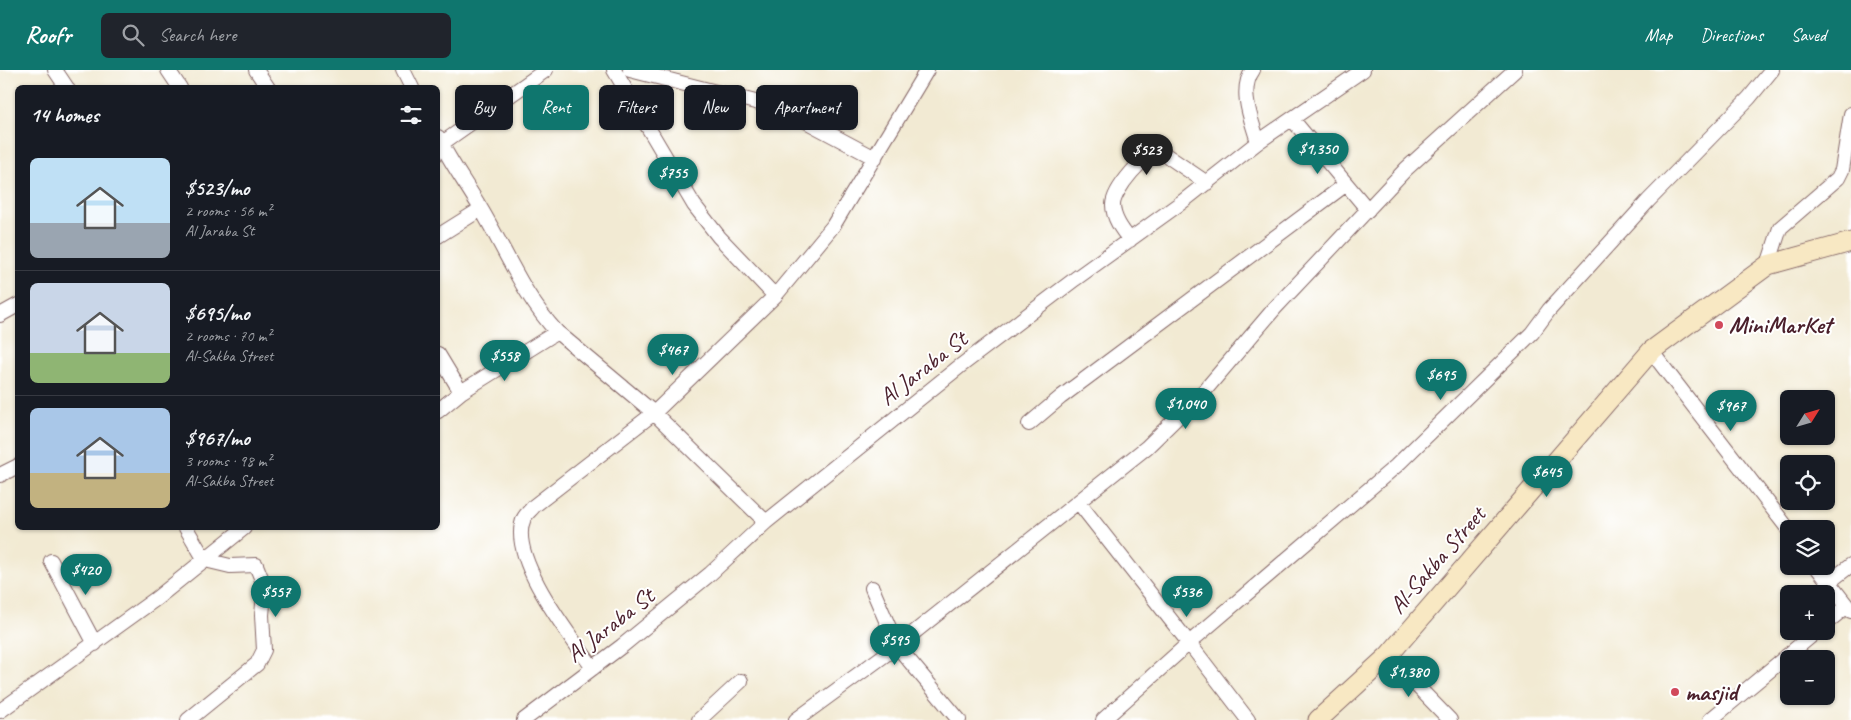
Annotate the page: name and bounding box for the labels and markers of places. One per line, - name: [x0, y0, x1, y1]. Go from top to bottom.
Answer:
- pin: $1,350: [1277, 132, 1359, 175]
- pin: $523: [1117, 134, 1177, 176]
- pin: $755: [643, 156, 703, 199]
- place label: MiniMarKet: [1729, 310, 1835, 340]
- marker: MiniMarKet: [1713, 319, 1725, 331]
- pin: $467: [643, 334, 703, 376]
- pin: $558: [475, 340, 535, 382]
- pin: $695: [1411, 358, 1471, 401]
- pin: $1,040: [1145, 388, 1227, 430]
- pin: $967: [1701, 390, 1761, 432]
- pin: $645: [1517, 456, 1577, 498]
- pin: $420: [56, 554, 116, 596]
- pin: $557: [246, 576, 306, 618]
- pin: $536: [1157, 576, 1217, 618]
- pin: $595: [865, 624, 925, 666]
- pin: $1,380: [1368, 656, 1450, 698]
- place label: masjid: [1685, 677, 1742, 707]
- marker: masjid: [1669, 686, 1681, 698]

